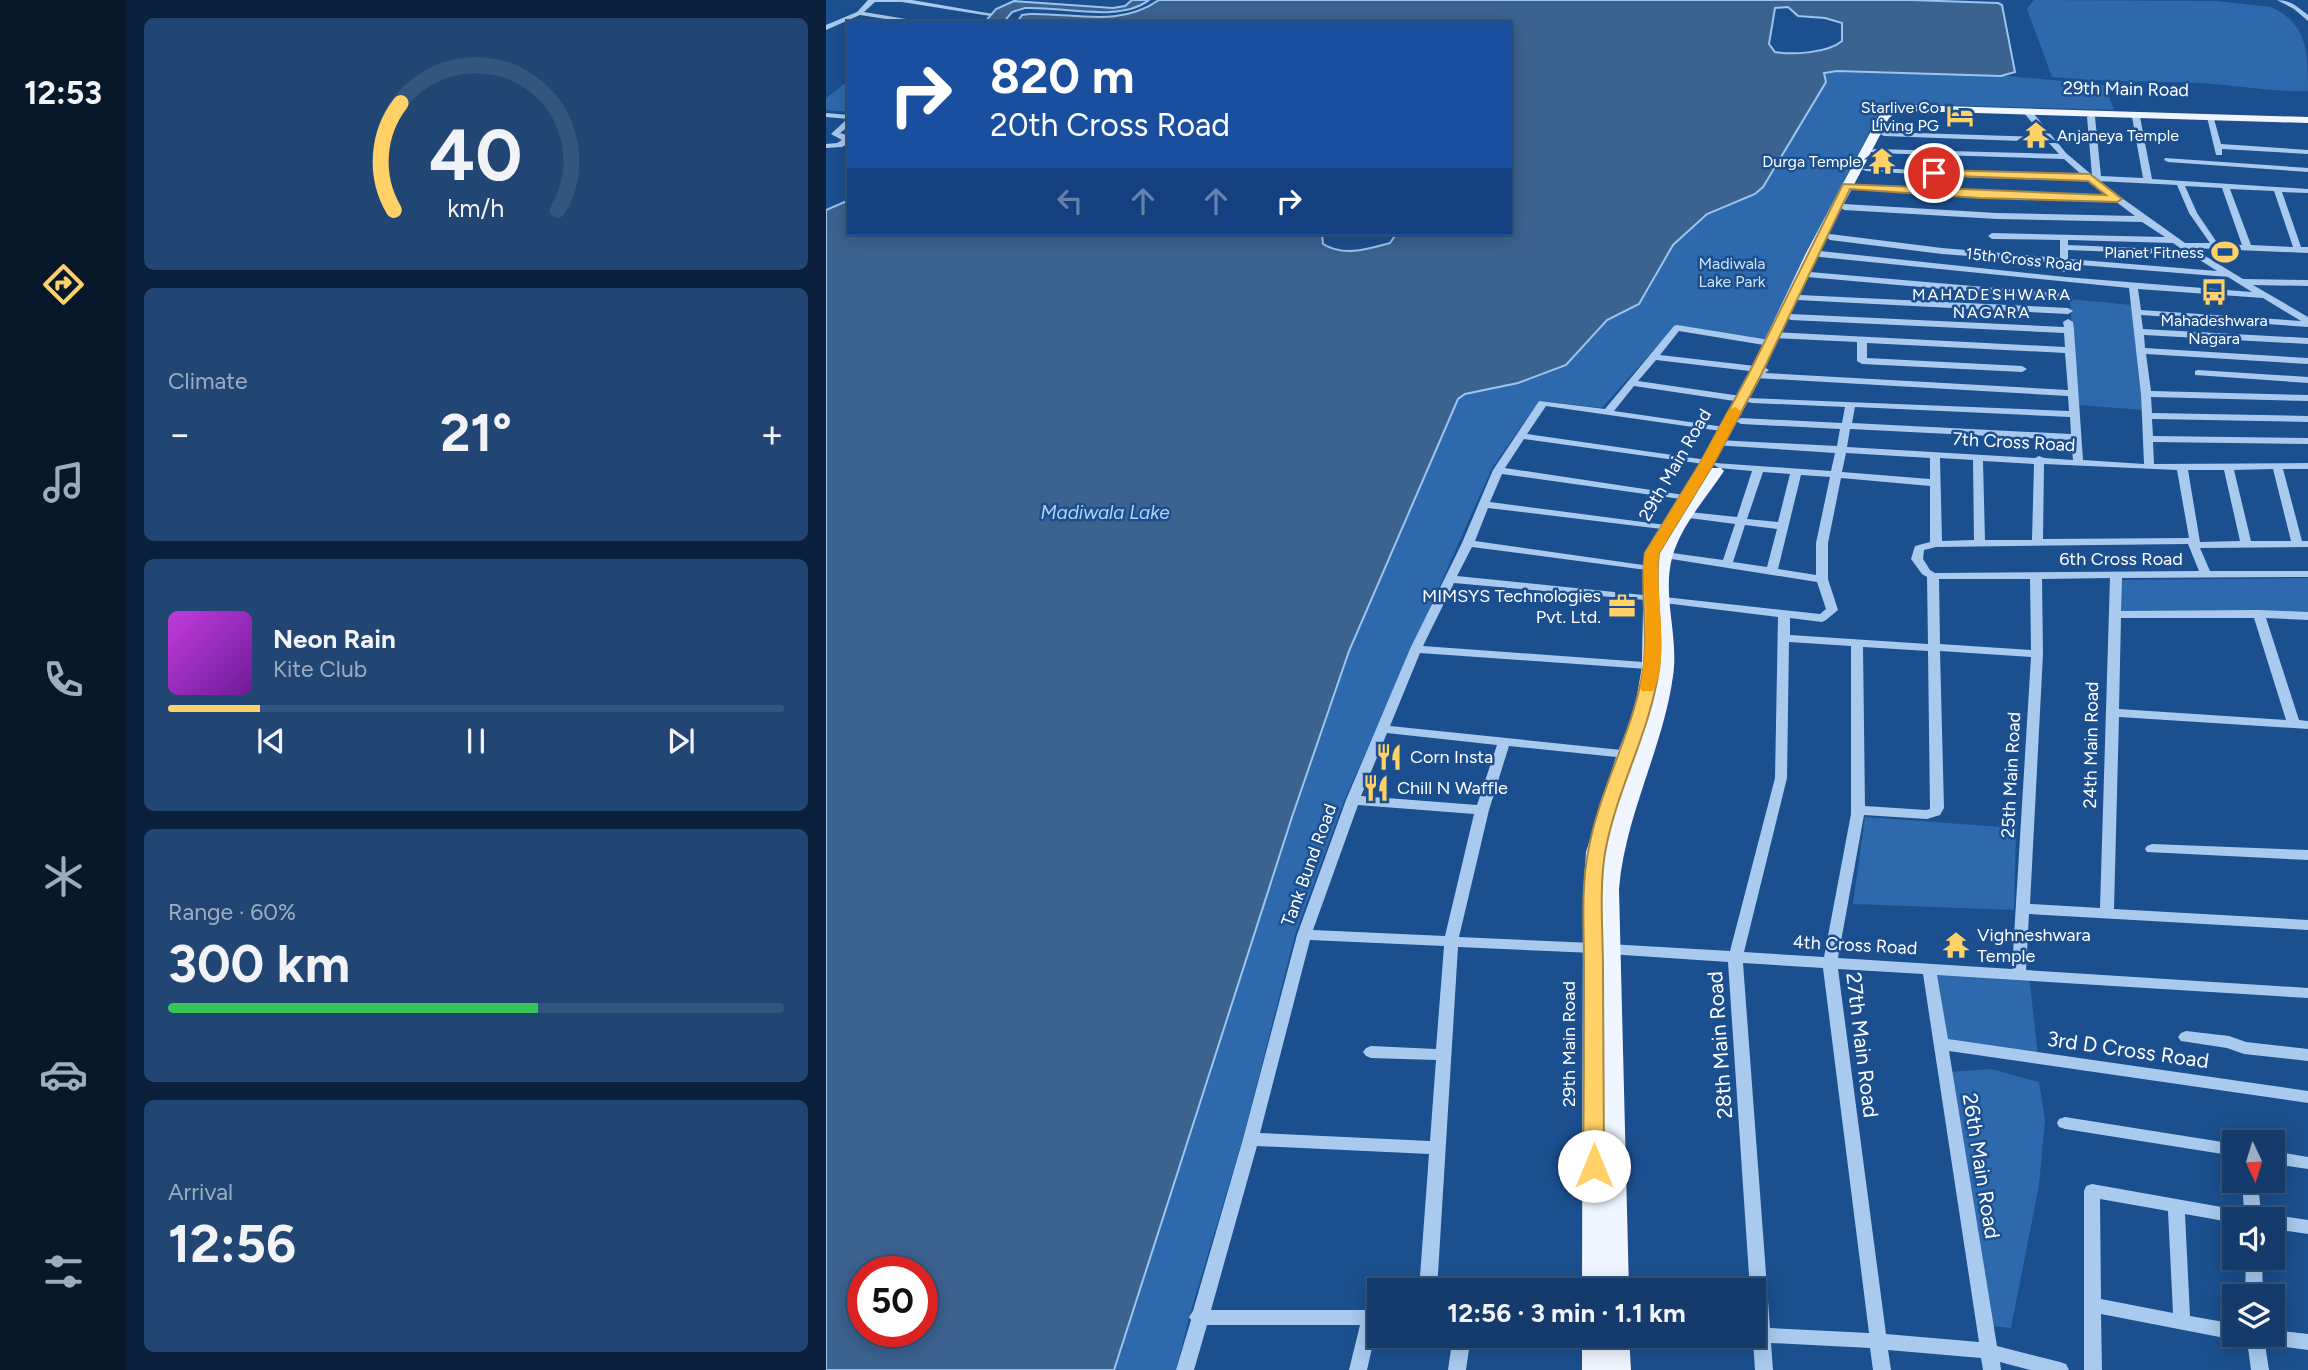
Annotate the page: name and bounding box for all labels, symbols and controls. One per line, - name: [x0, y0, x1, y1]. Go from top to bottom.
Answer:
- text: 820 m: [990, 46, 1135, 105]
- icon: right: [875, 49, 966, 140]
- text: 12:53: [24, 74, 102, 112]
- street label: 29th Main Road: [2063, 77, 2189, 101]
- place label: Starlive Co Living PG: [1861, 98, 1939, 135]
- hotel icon: Starlive Co Living PG: [1945, 101, 1975, 131]
- text: 20th Cross Road: [990, 106, 1230, 144]
- text: 40: [429, 112, 523, 199]
- temple icon: Anjaneya Temple: [2021, 120, 2051, 150]
- place label: Anjaneya Temple: [2057, 126, 2179, 145]
- pin: [1904, 143, 1964, 203]
- temple icon: Durga Temple: [1867, 146, 1897, 176]
- place label: Durga Temple: [1762, 152, 1861, 171]
- icon: arrive: [1915, 154, 1953, 192]
- icon: left: [1051, 182, 1089, 220]
- icon: ahead: [1124, 182, 1162, 220]
- icon: ahead: [1197, 182, 1235, 220]
- icon: right: [1270, 182, 1308, 220]
- text: km/h: [447, 193, 505, 223]
- sports icon: Planet Fitness: [2210, 237, 2240, 267]
- place label: Planet Fitness: [2104, 243, 2204, 262]
- street label: 15th Cross Road: [1965, 244, 2083, 275]
- park label: Madiwala Lake Park: [1698, 254, 1766, 291]
- icon: directions: [39, 260, 88, 309]
- bus stop icon: Mahadeshwara Nagara: [2199, 277, 2229, 307]
- district label: MAHADESHWARA NAGARA: [1912, 285, 2072, 322]
- place label: Mahadeshwara Nagara: [2160, 311, 2268, 348]
- text: Climate: [168, 367, 247, 395]
- text: 21°: [440, 402, 512, 464]
- street label: 29th Main Road: [1634, 405, 1716, 525]
- text: −: [168, 411, 192, 457]
- text: +: [760, 411, 784, 457]
- street label: 7th Cross Road: [1952, 428, 2076, 456]
- icon: music: [39, 458, 88, 507]
- water label: Madiwala Lake: [1040, 501, 1170, 524]
- street label: 6th Cross Road: [2059, 548, 2183, 570]
- place label: MIMSYS Technologies Pvt. Ltd.: [1422, 585, 1601, 628]
- office icon: MIMSYS Technologies Pvt. Ltd.: [1607, 591, 1637, 621]
- text: Neon Rain: [273, 623, 396, 655]
- icon: phone: [39, 655, 88, 704]
- text: Kite Club: [273, 655, 367, 683]
- street label: 24th Main Road: [2079, 681, 2103, 809]
- street label: 25th Main Road: [1997, 711, 2025, 839]
- icon: previous: [252, 722, 290, 760]
- icon: pause: [457, 722, 495, 760]
- icon: next: [662, 722, 700, 760]
- restaurant icon: Corn Insta: [1374, 742, 1404, 772]
- place label: Corn Insta: [1410, 746, 1493, 768]
- restaurant icon: Chill N Waffle: [1361, 773, 1391, 803]
- place label: Chill N Waffle: [1397, 777, 1508, 799]
- street label: Tank Bund Road: [1277, 801, 1341, 929]
- icon: climate: [39, 852, 88, 901]
- text: Range · 60%: [168, 898, 296, 926]
- place label: Vighneshwara Temple: [1977, 924, 2091, 967]
- temple icon: Vighneshwara Temple: [1941, 930, 1971, 960]
- street label: 4th Cross Road: [1792, 931, 1918, 959]
- text: 300 km: [168, 933, 350, 995]
- street label: 28th Main Road: [1702, 970, 1737, 1120]
- street label: 27th Main Road: [1841, 971, 1884, 1119]
- street label: 29th Main Road: [1558, 981, 1580, 1107]
- street label: 3rd D Cross Road: [2046, 1026, 2211, 1073]
- icon: car: [39, 1050, 88, 1099]
- street label: 26th Main Road: [1958, 1091, 2005, 1241]
- position arrow: [1557, 1129, 1631, 1203]
- north arrow: [2222, 1130, 2286, 1194]
- map controls: [2222, 1130, 2285, 1347]
- text: Arrival: [168, 1178, 233, 1206]
- button: sound: [2222, 1207, 2285, 1270]
- text: 12:56: [168, 1213, 296, 1275]
- icon: filters: [39, 1247, 88, 1296]
- speed limit sign: 50: [847, 1256, 938, 1347]
- button: layers: [2222, 1284, 2285, 1347]
- text: 12:56 · 3 min · 1.1 km: [1447, 1297, 1686, 1329]

